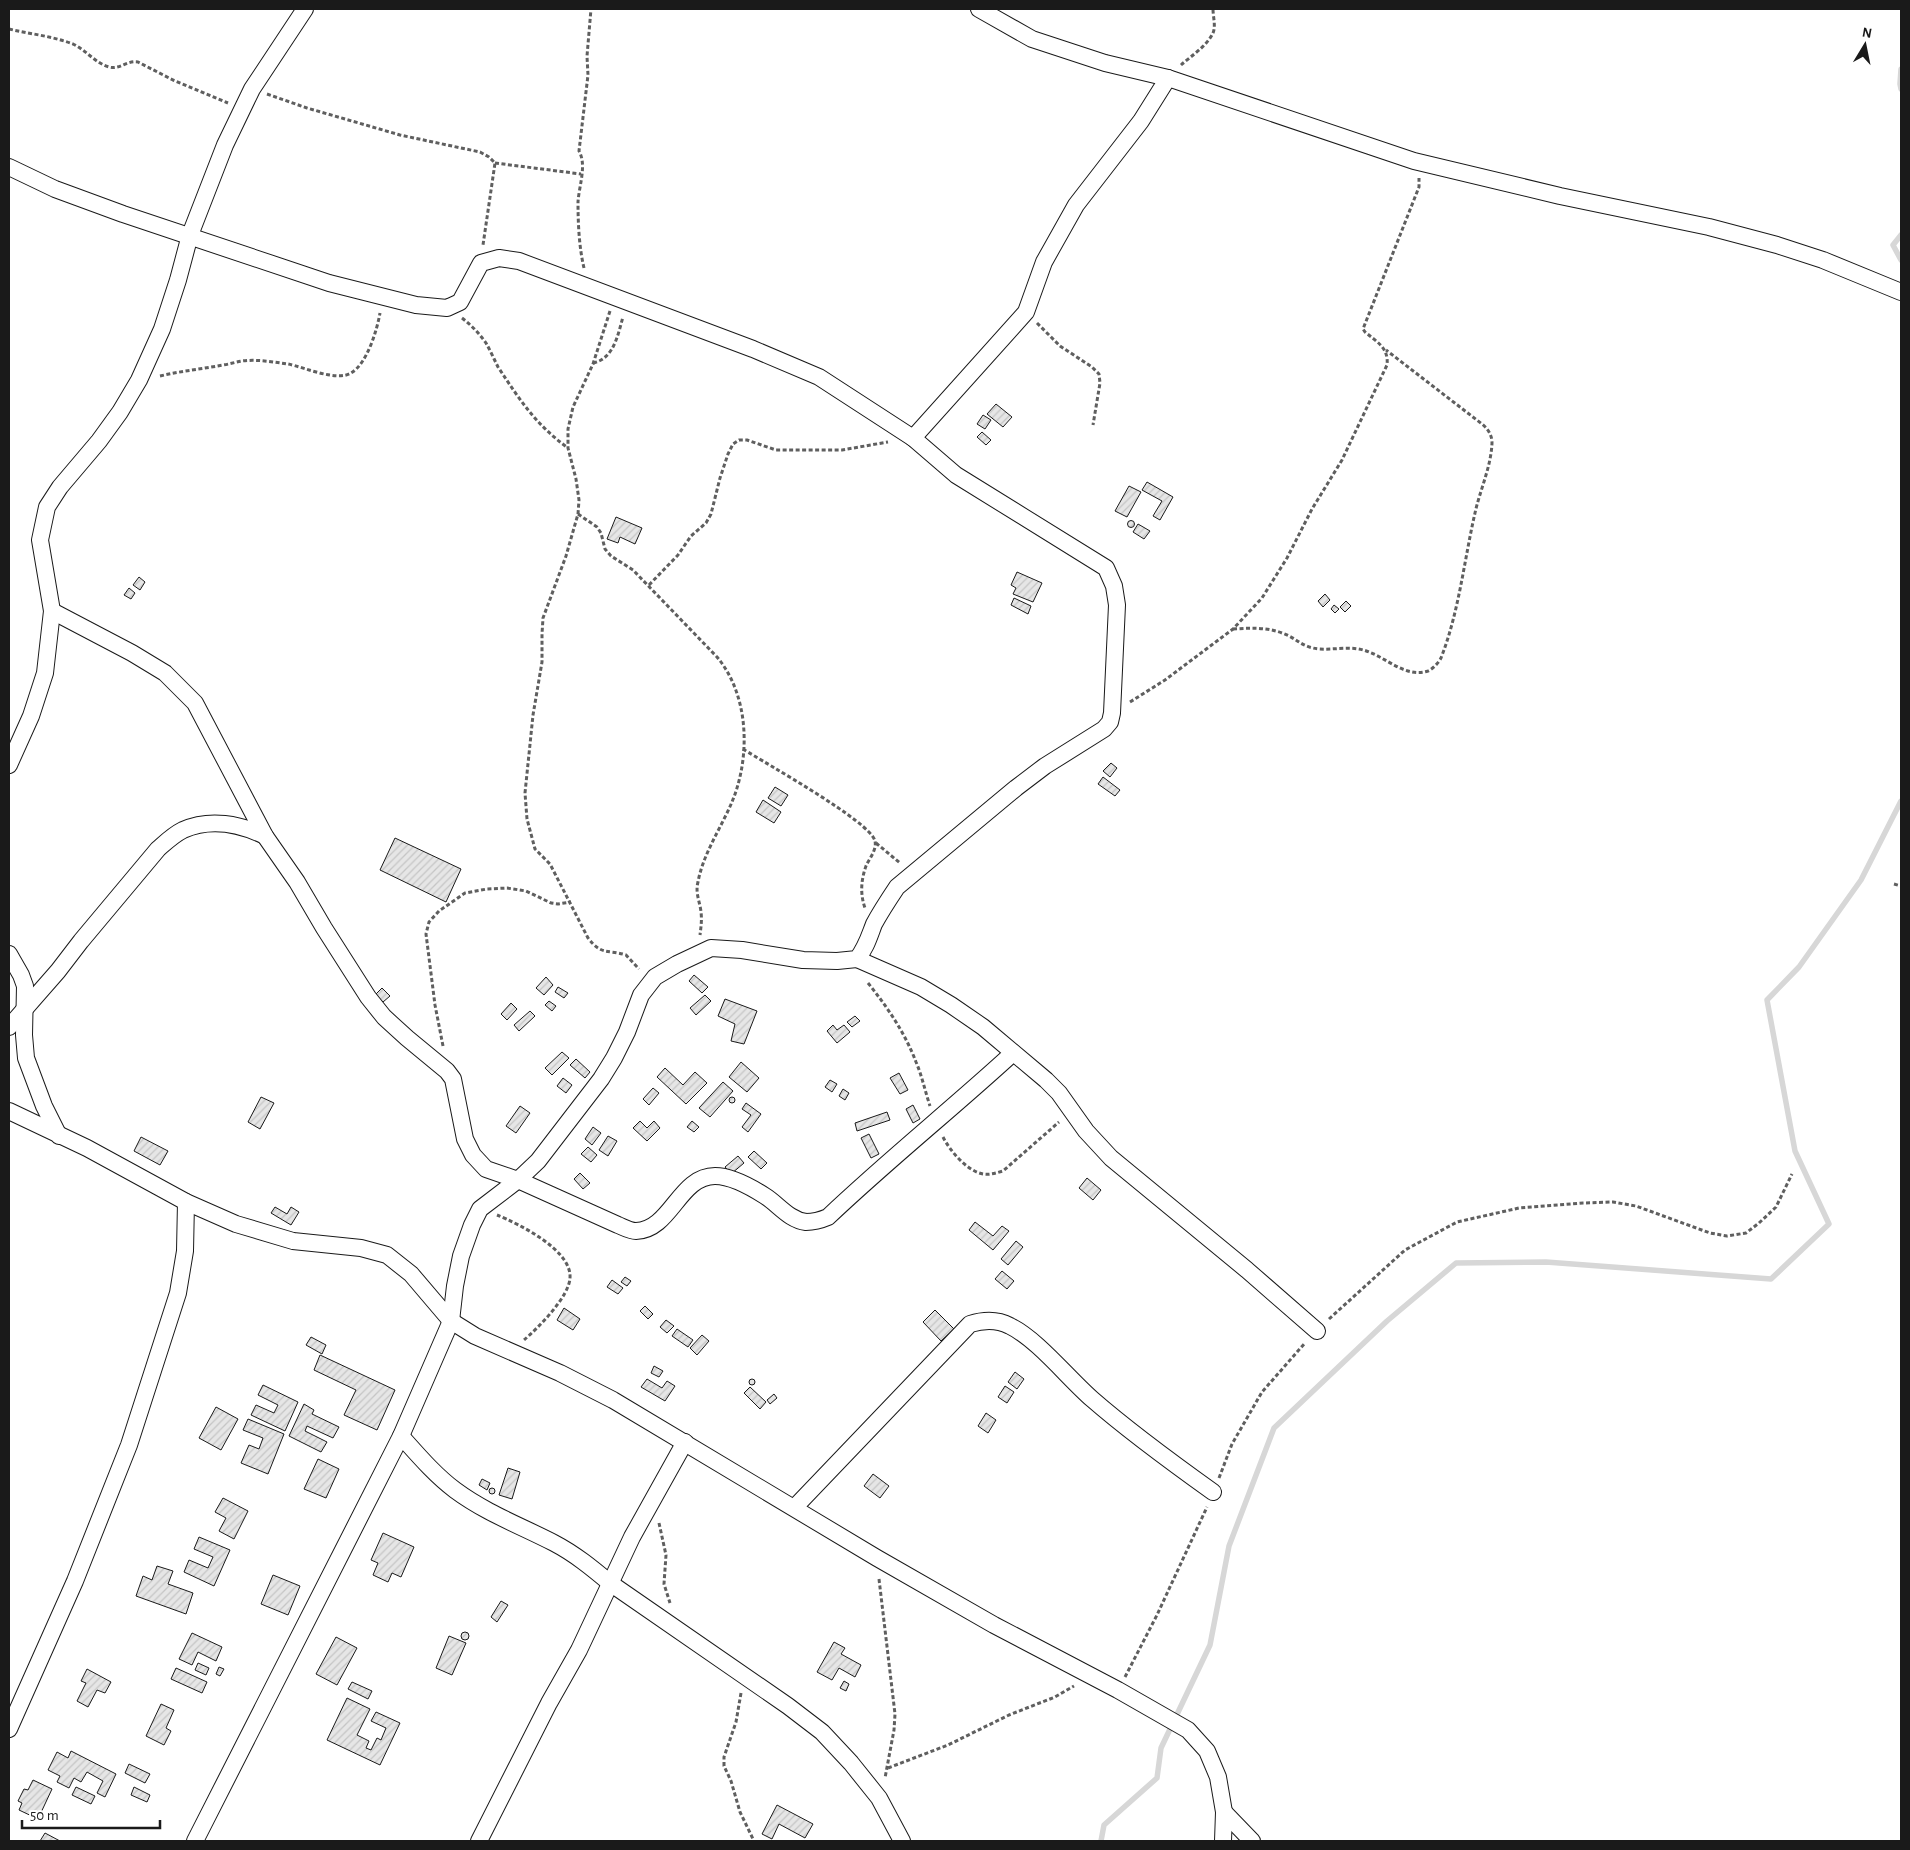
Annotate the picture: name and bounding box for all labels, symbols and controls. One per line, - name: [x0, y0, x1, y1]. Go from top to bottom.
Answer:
- north arrow: [1840, 20, 1890, 70]
- text: N: [1861, 25, 1873, 41]
- scale bar: [22, 1798, 160, 1830]
- text: 50 m: [30, 1808, 59, 1823]

